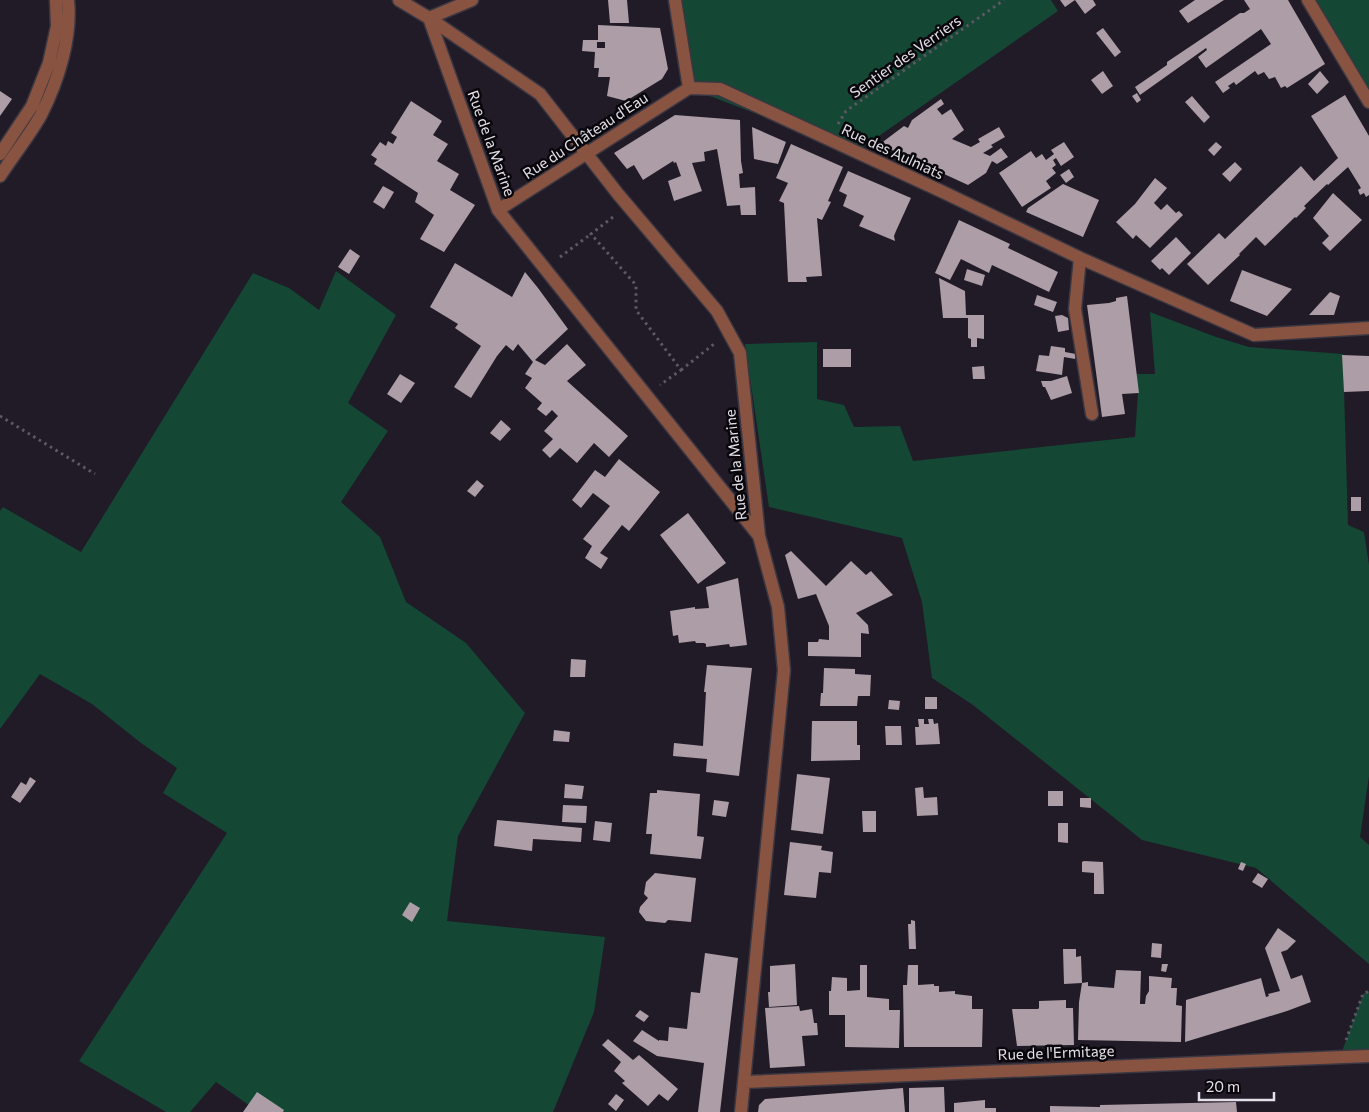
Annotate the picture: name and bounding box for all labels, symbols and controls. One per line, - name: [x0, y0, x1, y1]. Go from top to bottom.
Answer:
- street label: Sentier des Verriers: [846, 11, 964, 101]
- street label: Rue de la Marine: [464, 88, 520, 199]
- street label: Rue du Château d'Eau: [519, 88, 651, 182]
- street label: Rue des Aulniats: [839, 119, 947, 183]
- street label: Rue de la Marine: [720, 409, 750, 521]
- street label: Rue de l'Ermitage: [997, 1041, 1115, 1063]
- scale bar: [1199, 1070, 1274, 1102]
- text: 20 m: [1206, 1077, 1240, 1095]

